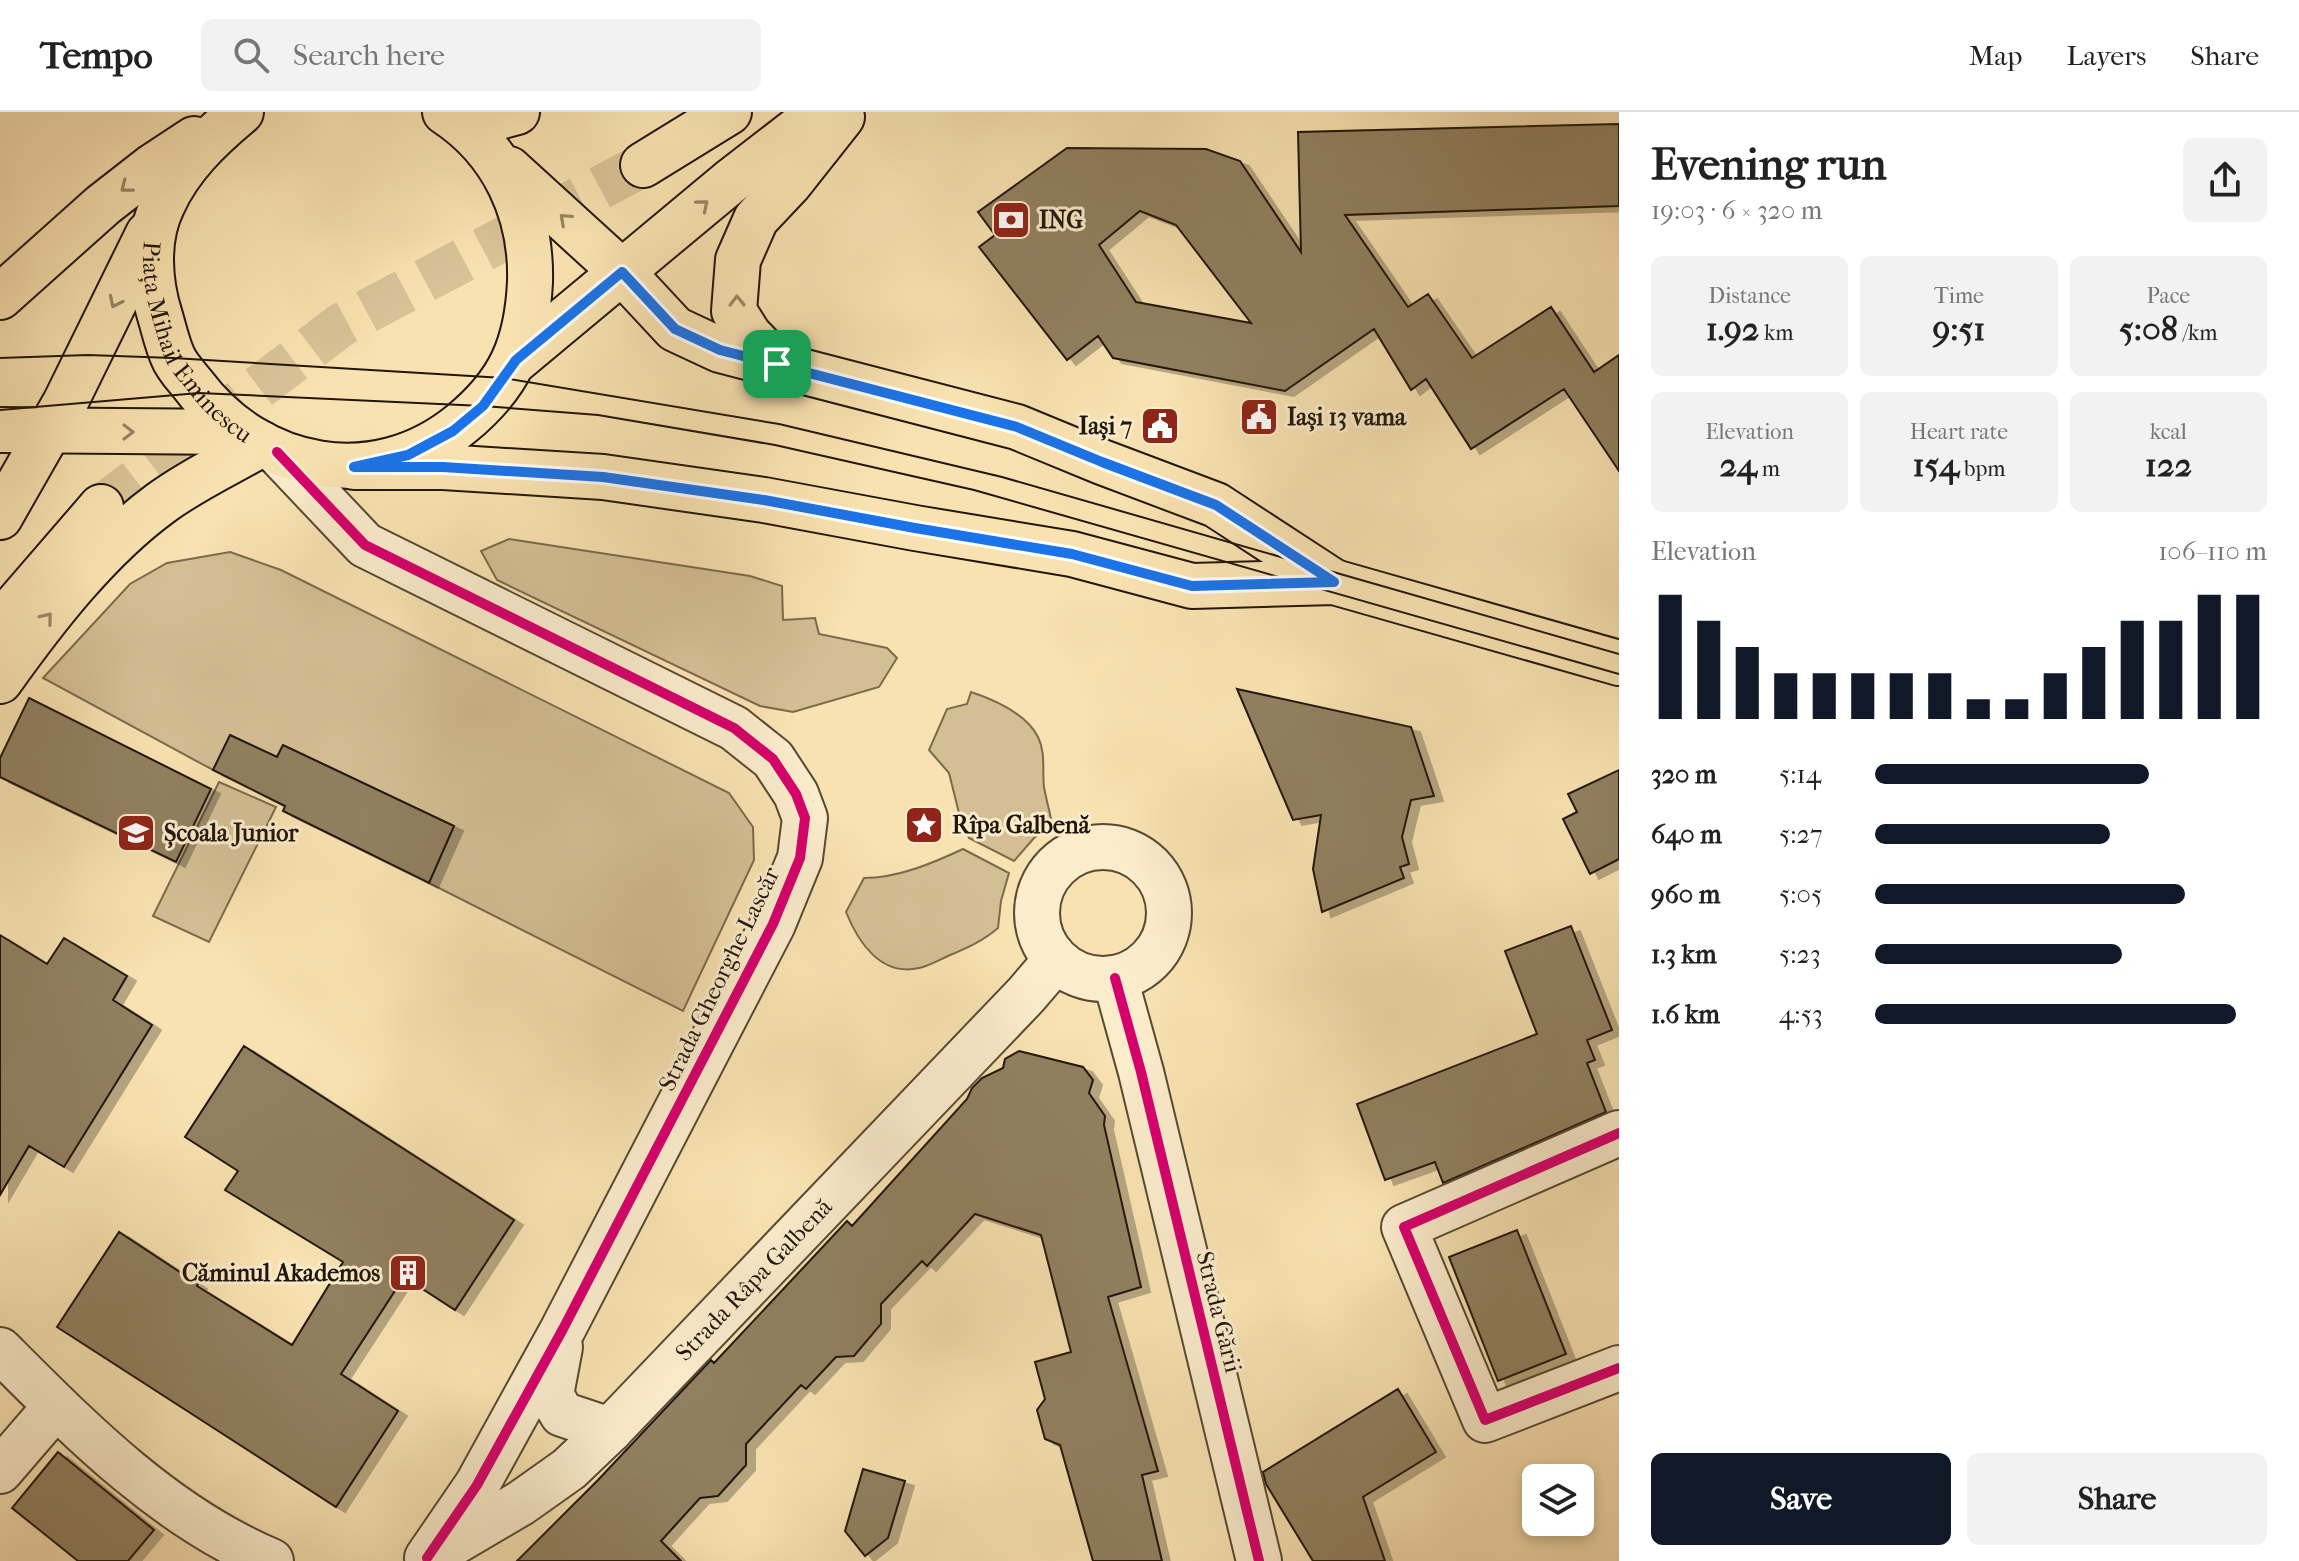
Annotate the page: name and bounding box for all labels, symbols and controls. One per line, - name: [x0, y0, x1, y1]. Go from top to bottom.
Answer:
- search box: [201, 19, 761, 91]
- text: Tempo: [40, 33, 153, 78]
- icon: search: [229, 33, 273, 77]
- text: Search here: [293, 38, 445, 73]
- text: Map: [1969, 39, 2022, 72]
- text: Layers: [2066, 39, 2146, 72]
- text: Share: [2190, 39, 2259, 72]
- button: share: [2183, 138, 2267, 222]
- text: Evening run: [1651, 139, 1886, 190]
- one-way arrow: [120, 177, 135, 191]
- text: 19:03 · 6 × 320 m: [1651, 195, 1823, 226]
- bank icon: ING: [990, 199, 1032, 241]
- one-way arrow: [693, 200, 708, 215]
- place label: ING: [1039, 206, 1083, 234]
- one-way arrow: [559, 215, 574, 229]
- street label: Piața Mihail Eminescu: [137, 240, 258, 449]
- text: Distance: [1708, 283, 1791, 309]
- text: Time: [1934, 283, 1984, 309]
- text: Pace: [2146, 283, 2190, 309]
- one-way arrow: [109, 293, 124, 308]
- one-way arrow: [728, 294, 745, 307]
- text: 1.92: [1706, 309, 1759, 349]
- text: 9:51: [1933, 309, 1985, 349]
- text: 5:08: [2119, 309, 2178, 349]
- text: km: [1759, 320, 1794, 346]
- text: /km: [2178, 320, 2218, 346]
- pin: [743, 330, 811, 398]
- icon: arrive: [755, 342, 799, 386]
- public building icon: Iași 13 vama: [1238, 396, 1280, 438]
- place label: Iași 13 vama: [1287, 403, 1407, 432]
- public building icon: Iași 7: [1139, 405, 1181, 447]
- place label: Iași 7: [1079, 412, 1132, 441]
- text: Elevation: [1705, 419, 1794, 445]
- text: Heart rate: [1910, 419, 2008, 445]
- text: kcal: [2150, 419, 2187, 445]
- one-way arrow: [122, 423, 135, 441]
- text: 24: [1719, 445, 1757, 485]
- text: 154: [1912, 445, 1959, 485]
- text: 122: [2145, 445, 2192, 485]
- text: m: [1757, 456, 1780, 482]
- text: bpm: [1959, 456, 2006, 482]
- text: Elevation: [1651, 536, 1756, 567]
- text: 106–110 m: [2158, 536, 2267, 567]
- one-way arrow: [37, 613, 52, 628]
- text: 320 m: [1651, 759, 1717, 790]
- text: 5:14: [1779, 759, 1821, 790]
- place icon: Rîpa Galbenă: [903, 804, 945, 846]
- place label: Rîpa Galbenă: [952, 811, 1091, 839]
- school or university icon: Școala Junior: [115, 812, 157, 854]
- place label: Școala Junior: [164, 819, 299, 848]
- text: 640 m: [1651, 819, 1722, 850]
- text: 5:27: [1779, 819, 1822, 850]
- street label: Strada Gheorghe Lascăr: [653, 862, 786, 1095]
- text: 960 m: [1651, 879, 1720, 910]
- text: 5:05: [1779, 879, 1822, 910]
- text: 1.3 km: [1651, 939, 1717, 970]
- text: 5:23: [1779, 939, 1821, 970]
- text: 1.6 km: [1651, 999, 1720, 1030]
- text: 4:53: [1779, 999, 1823, 1030]
- street label: Strada Râpa Galbenă: [670, 1192, 838, 1367]
- street label: Strada Gării: [1190, 1248, 1248, 1376]
- building icon: Căminul Akademos: [387, 1252, 429, 1294]
- place label: Căminul Akademos: [182, 1259, 380, 1287]
- button: Save: [1651, 1453, 1951, 1545]
- button: Share: [1967, 1453, 2267, 1545]
- map controls: [1522, 1464, 1594, 1536]
- button: layers: [1522, 1464, 1594, 1536]

